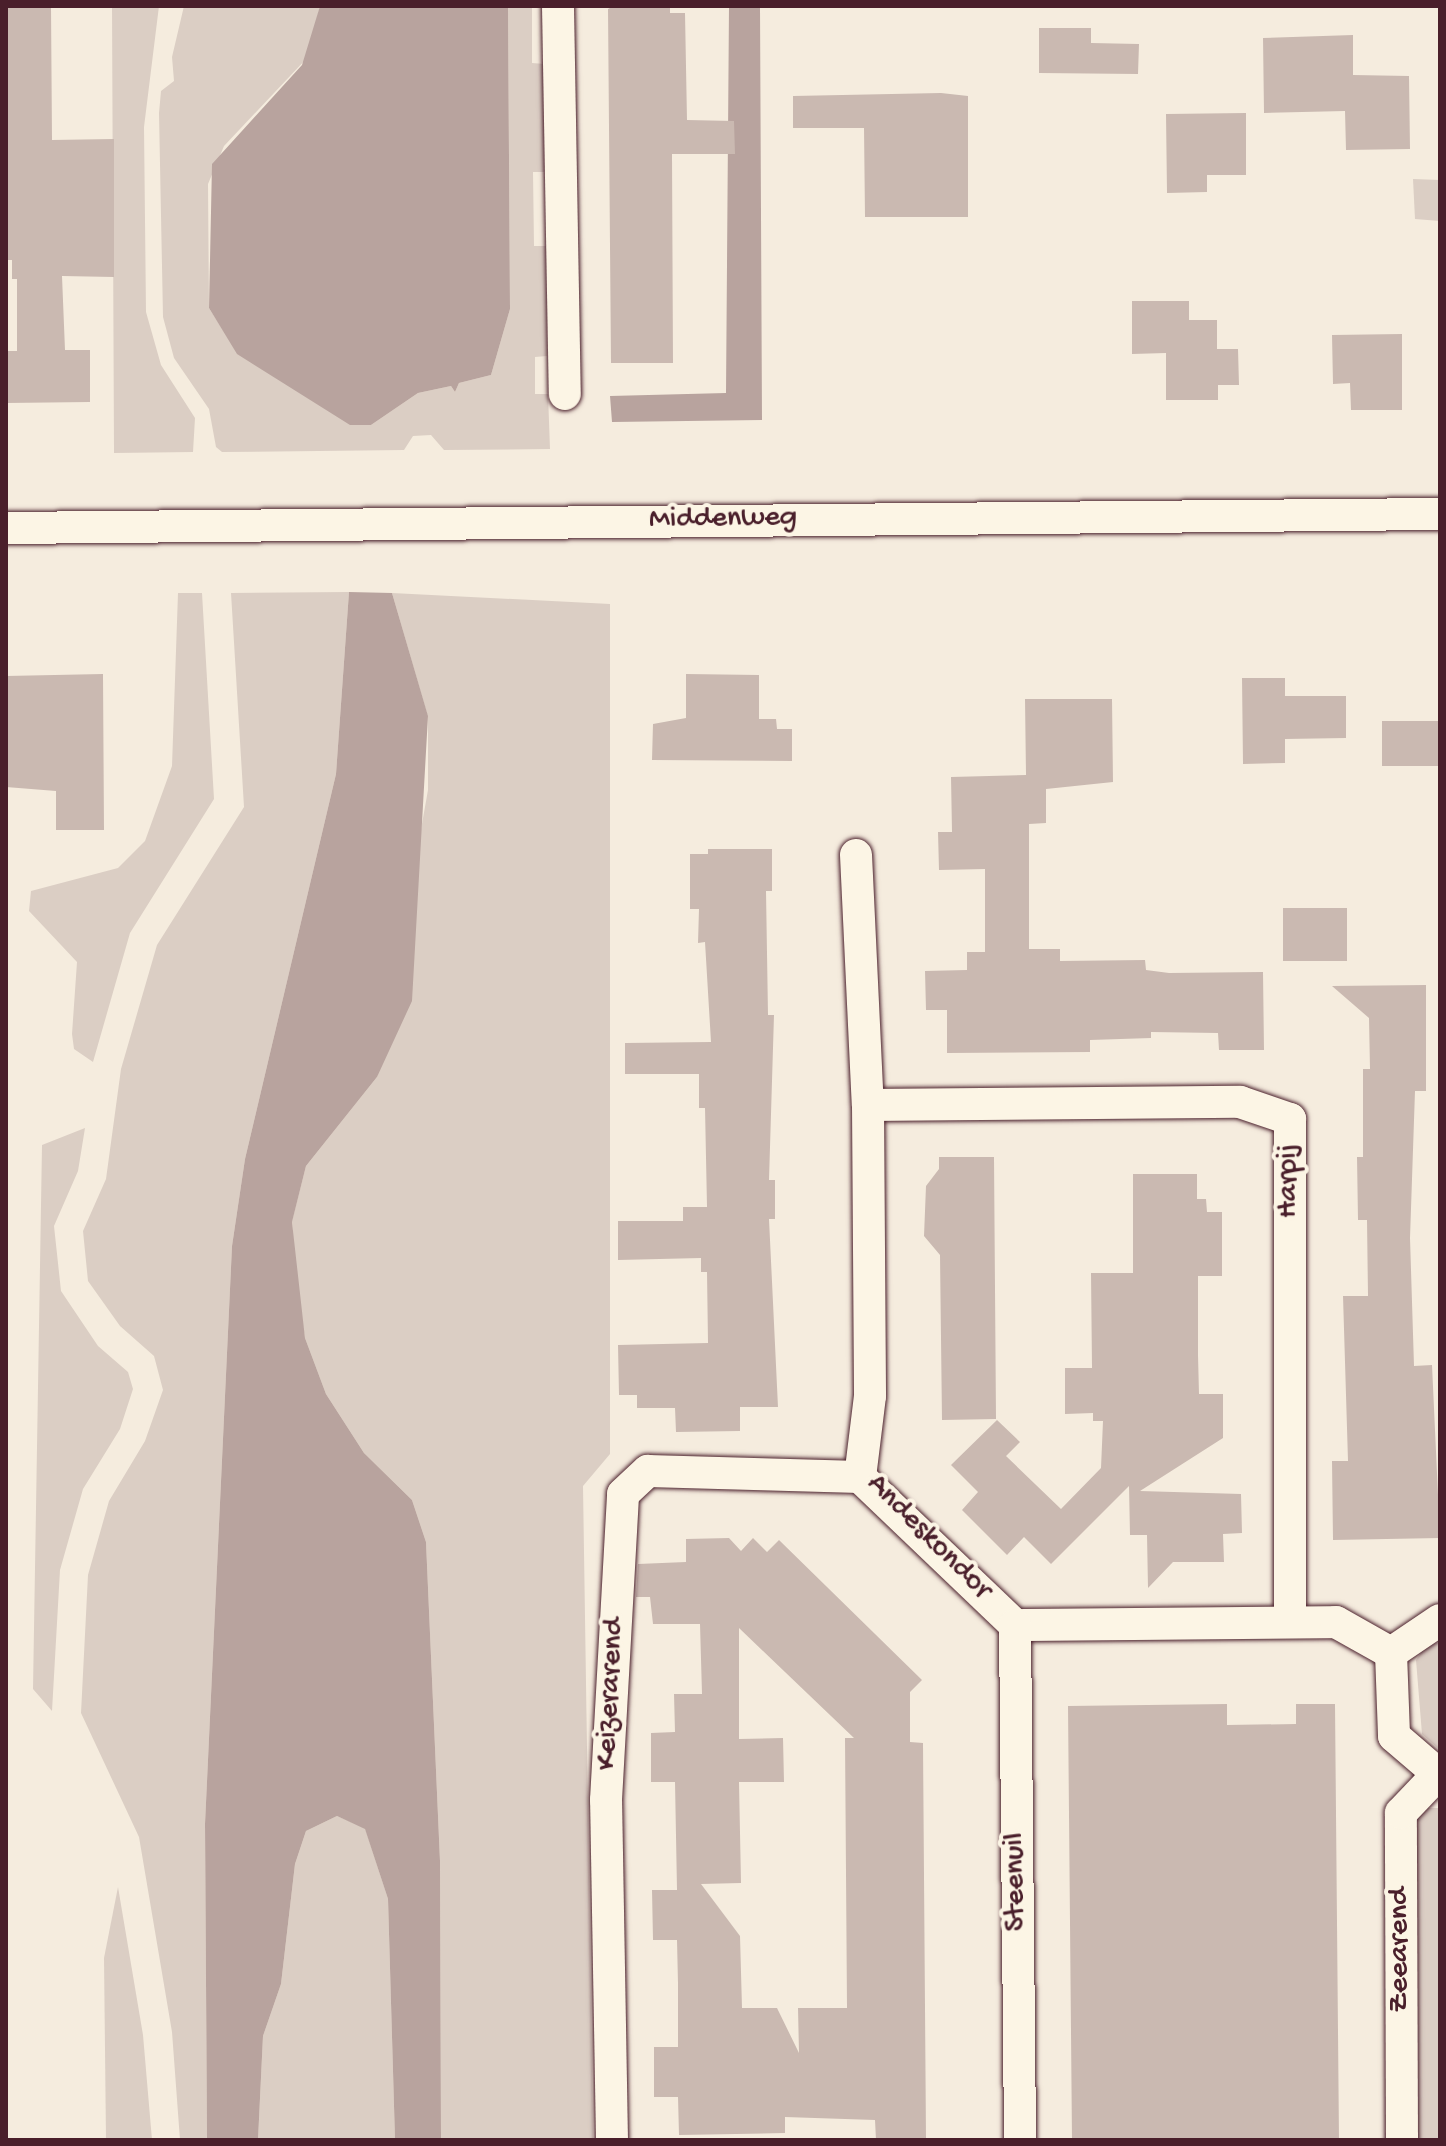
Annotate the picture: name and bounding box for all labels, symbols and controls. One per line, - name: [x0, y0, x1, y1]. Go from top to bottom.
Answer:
- street label: Middenweg: [649, 501, 797, 539]
- street label: Harpij: [1272, 1144, 1308, 1218]
- street label: Andeskondor: [858, 1468, 998, 1608]
- street label: Keizerarend: [590, 1617, 634, 1771]
- street label: Steenuil: [998, 1832, 1036, 1932]
- street label: Zeearend: [1383, 1888, 1419, 2012]

